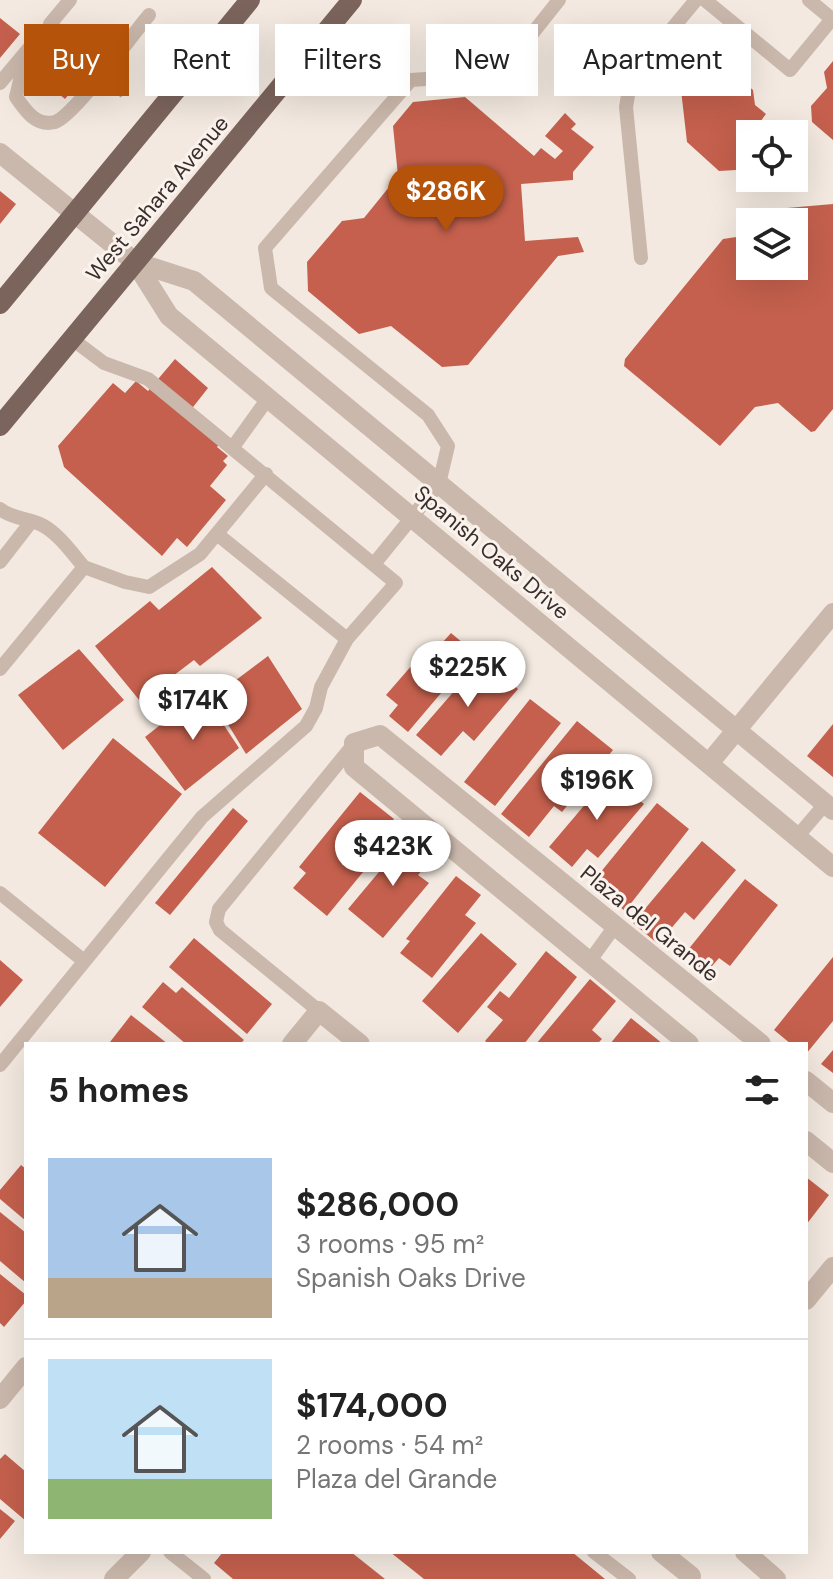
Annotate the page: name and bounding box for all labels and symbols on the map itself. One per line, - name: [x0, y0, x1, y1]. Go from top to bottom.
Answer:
- street label: West Sahara Avenue: [79, 109, 235, 287]
- pin: $286K: [390, 165, 502, 233]
- street label: Spanish Oaks Drive: [408, 479, 575, 626]
- pin: $225K: [412, 641, 524, 709]
- pin: $174K: [137, 674, 249, 742]
- pin: $196K: [541, 754, 653, 822]
- pin: $423K: [337, 820, 449, 888]
- street label: Plaza del Grande: [574, 859, 725, 988]

